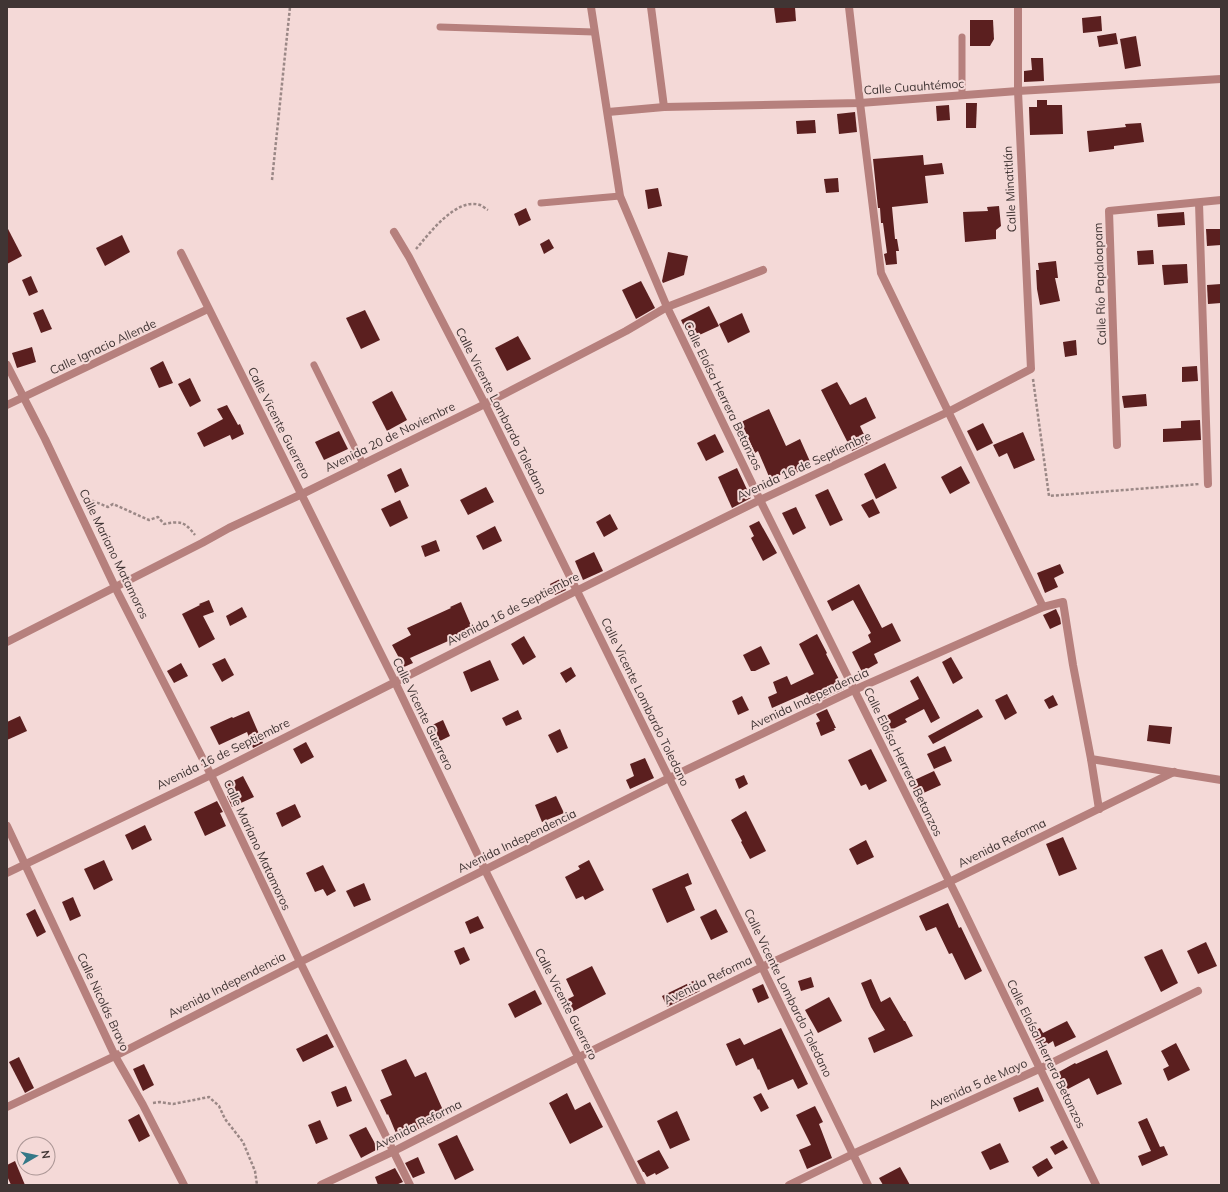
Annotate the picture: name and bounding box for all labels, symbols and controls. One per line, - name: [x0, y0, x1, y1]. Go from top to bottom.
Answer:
- street label: Calle Cuauhtémoc: [863, 76, 965, 97]
- street label: Calle Minatitlán: [1000, 146, 1019, 233]
- street label: Calle Río Papaloapam: [1090, 222, 1109, 346]
- street label: Calle Ignacio Allende: [47, 315, 158, 378]
- street label: Calle Eloísa Herrera Betanzos: [681, 319, 766, 473]
- street label: Calle Vicente Lombardo Toledano: [453, 325, 550, 497]
- street label: Calle Vicente Guerrero: [245, 364, 314, 481]
- street label: Avenida 20 de Noviembre: [322, 398, 457, 475]
- street label: Avenida 16 de Septiembre: [734, 428, 873, 503]
- street label: Calle Mariano Matamoros: [76, 486, 153, 621]
- street label: Avenida 16 de Septiembre: [444, 569, 581, 648]
- street label: Calle Vicente Lombardo Toledano: [598, 615, 693, 789]
- street label: Calle Vicente Guerrero: [390, 655, 457, 773]
- street label: Avenida Independencia: [747, 664, 871, 733]
- street label: Calle Eloísa Herrera Betanzos: [861, 685, 946, 839]
- street label: Avenida 16 de Septiembre: [154, 715, 292, 792]
- street label: Calle Mariano Matamoros: [220, 777, 294, 913]
- street label: Avenida Independencia: [455, 805, 579, 876]
- street label: Avenida Reforma: [955, 815, 1048, 870]
- street label: Calle Vicente Lombardo Toledano: [741, 906, 836, 1080]
- street label: Calle Vicente Guerrero: [532, 945, 601, 1062]
- street label: Avenida Independencia: [165, 948, 288, 1021]
- street label: Calle Nicolás Bravo: [74, 950, 133, 1054]
- street label: Avenida Reforma: [661, 952, 754, 1007]
- street label: Calle Eloísa Herrera Betanzos: [1004, 977, 1089, 1131]
- street label: Avenida 5 de Mayo: [926, 1055, 1030, 1112]
- street label: Avenida Reforma: [371, 1096, 464, 1153]
- north arrow: [16, 1136, 56, 1176]
- text: N: [38, 1149, 53, 1160]

